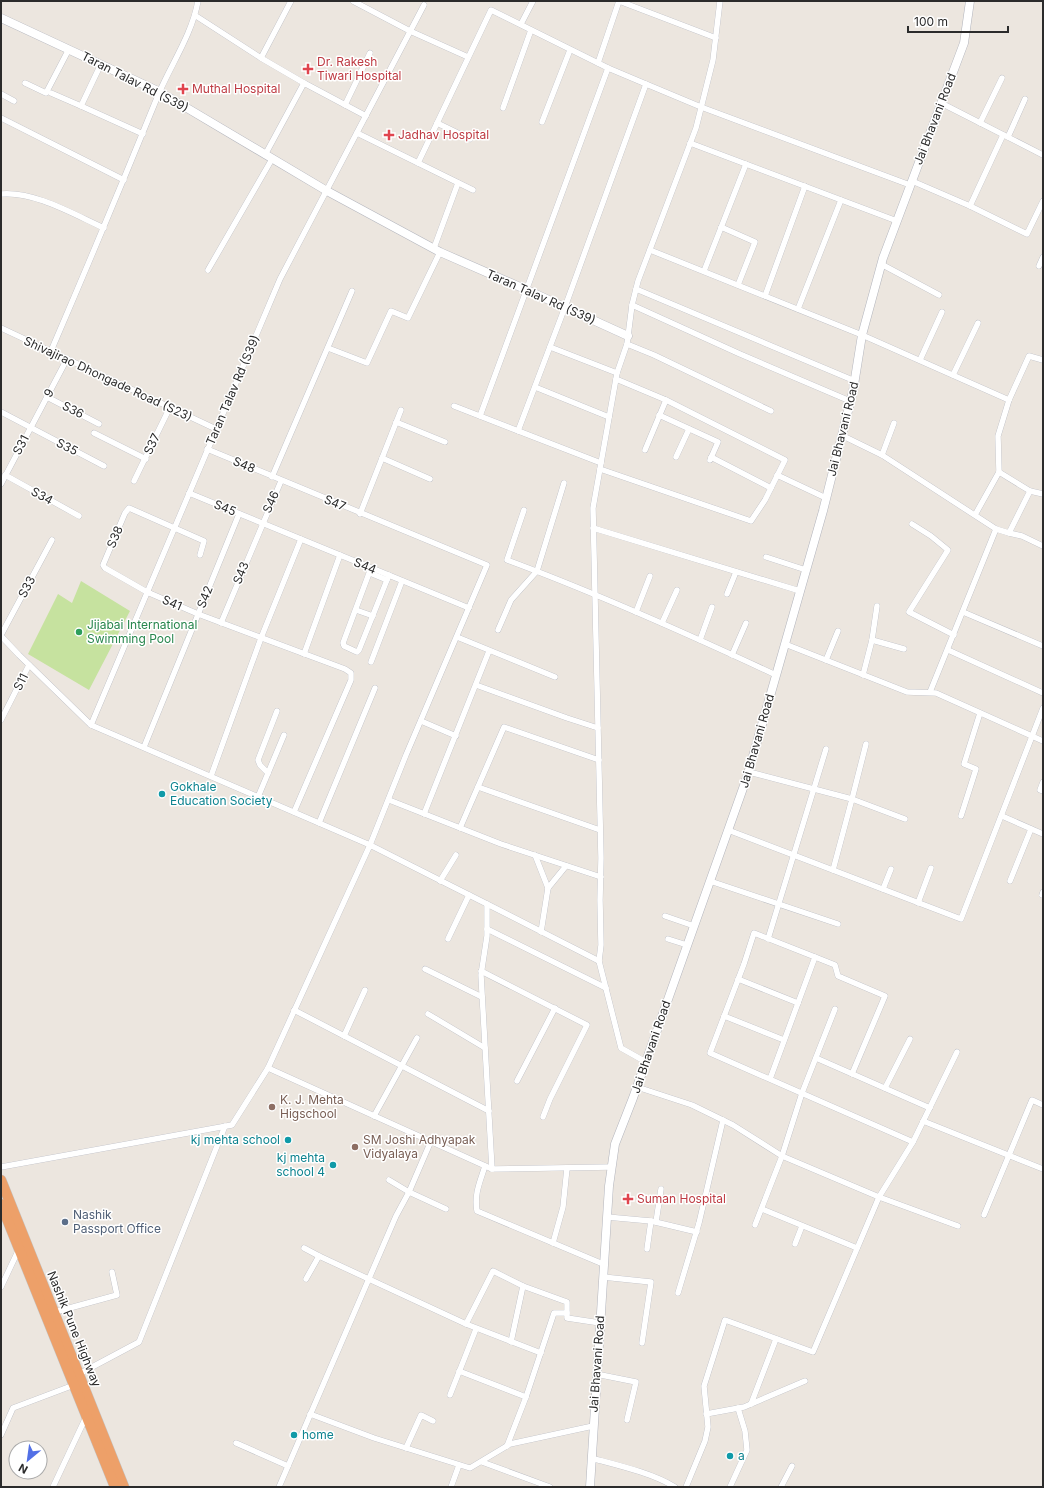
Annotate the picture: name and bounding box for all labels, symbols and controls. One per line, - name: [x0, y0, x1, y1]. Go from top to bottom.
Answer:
- scale bar: [908, 8, 1008, 34]
- text: 100 m: [914, 14, 948, 29]
- street label: Taran Talav Rd (S39): [79, 48, 191, 115]
- place label: Dr. Rakesh Tiwari Hospital: [317, 54, 402, 83]
- marker: Dr. Rakesh Tiwari Hospital: [302, 63, 314, 75]
- street label: Jai Bhavani Road: [910, 71, 959, 167]
- place label: Muthal Hospital: [192, 81, 280, 96]
- marker: Muthal Hospital: [177, 83, 189, 95]
- place label: Jadhav Hospital: [398, 127, 489, 142]
- marker: Jadhav Hospital: [383, 129, 395, 141]
- street label: Taran Talav Rd (S39): [484, 266, 598, 327]
- street label: Shivajirao Dhongade Road (S23): [22, 333, 195, 424]
- street label: Taran Talav Rd (S39): [203, 333, 263, 447]
- street label: Jai Bhavani Road: [823, 380, 862, 478]
- street label: 9: [40, 386, 57, 400]
- street label: S36: [60, 398, 87, 421]
- street label: S37: [140, 431, 163, 457]
- street label: S31: [9, 432, 32, 457]
- street label: S35: [54, 435, 81, 458]
- street label: S48: [231, 453, 258, 476]
- street label: S34: [29, 483, 56, 508]
- street label: S46: [259, 488, 282, 515]
- street label: S47: [322, 491, 348, 514]
- street label: S45: [212, 496, 239, 519]
- street label: S38: [103, 523, 126, 550]
- street label: S44: [352, 554, 379, 577]
- street label: S43: [229, 559, 252, 586]
- street label: S33: [15, 573, 38, 600]
- street label: S42: [193, 583, 216, 610]
- street label: S41: [160, 592, 184, 613]
- place label: Jijabai International Swimming Pool: [87, 617, 197, 646]
- marker: Jijabai International Swimming Pool: [74, 627, 84, 637]
- street label: S11: [10, 671, 31, 693]
- street label: Jai Bhavani Road: [736, 692, 777, 790]
- place label: Gokhale Education Society: [170, 779, 273, 808]
- marker: Gokhale Education Society: [157, 789, 167, 799]
- street label: Jai Bhavani Road: [628, 998, 673, 1095]
- place label: K. J. Mehta Higschool: [280, 1092, 344, 1121]
- marker: K. J. Mehta Higschool: [267, 1102, 277, 1112]
- place label: kj mehta school: [191, 1132, 280, 1147]
- place label: SM Joshi Adhyapak Vidyalaya: [363, 1132, 476, 1161]
- marker: kj mehta school: [283, 1135, 293, 1145]
- marker: SM Joshi Adhyapak Vidyalaya: [350, 1142, 360, 1152]
- place label: kj mehta school 4: [276, 1150, 325, 1179]
- marker: kj mehta school 4: [328, 1160, 338, 1170]
- place label: Suman Hospital: [637, 1191, 726, 1206]
- marker: Suman Hospital: [622, 1193, 634, 1205]
- place label: Nashik Passport Office: [73, 1207, 161, 1236]
- marker: Nashik Passport Office: [60, 1217, 70, 1227]
- street label: Nashik Pune Highway: [44, 1269, 105, 1389]
- street label: Jai Bhavani Road: [586, 1315, 607, 1413]
- place label: home: [302, 1427, 334, 1442]
- marker: home: [289, 1430, 299, 1440]
- north arrow: [8, 1440, 48, 1480]
- place label: a: [738, 1448, 745, 1463]
- marker: a: [725, 1451, 735, 1461]
- text: N: [16, 1461, 30, 1477]

